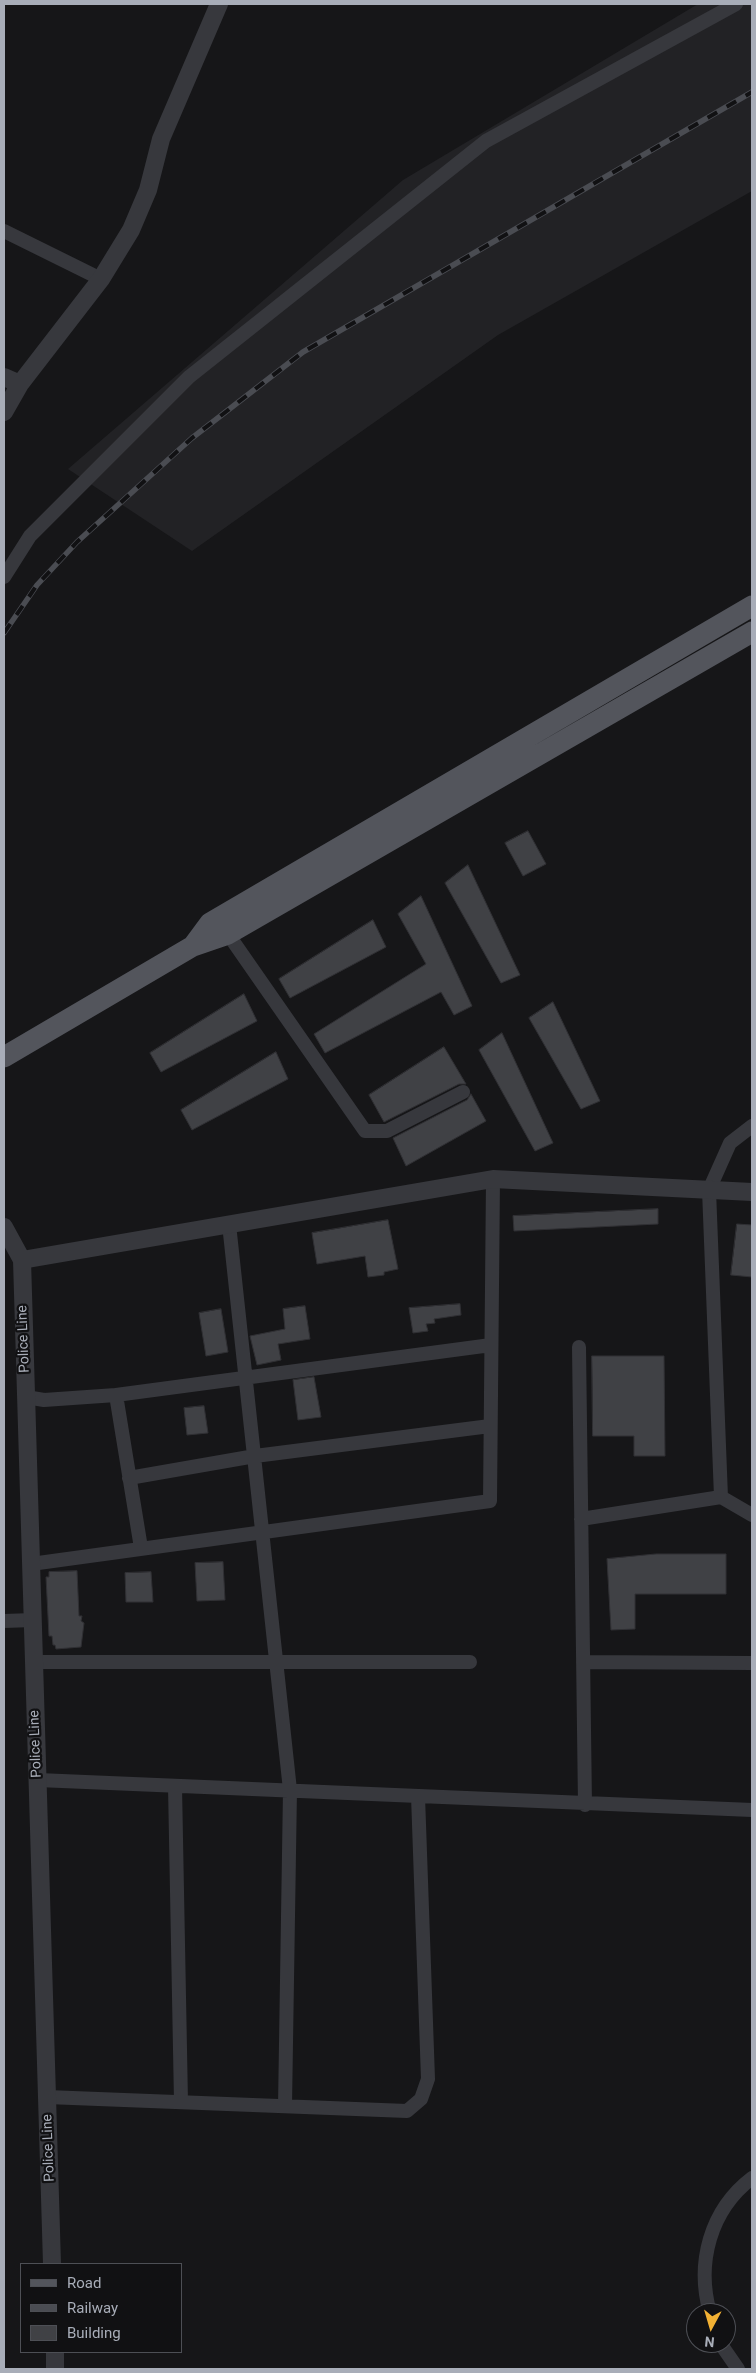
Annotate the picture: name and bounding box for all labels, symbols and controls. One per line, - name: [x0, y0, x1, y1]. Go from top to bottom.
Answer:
- street label: Police Line: [14, 1305, 34, 1373]
- street label: Police Line: [26, 1710, 46, 1778]
- street label: Police Line: [39, 2114, 59, 2182]
- legend: [20, 2263, 182, 2353]
- text: Road: [67, 2274, 101, 2292]
- text: Railway: [67, 2299, 118, 2317]
- north arrow: [686, 2303, 736, 2353]
- text: Building: [67, 2324, 121, 2342]
- text: N: [704, 2333, 715, 2350]

